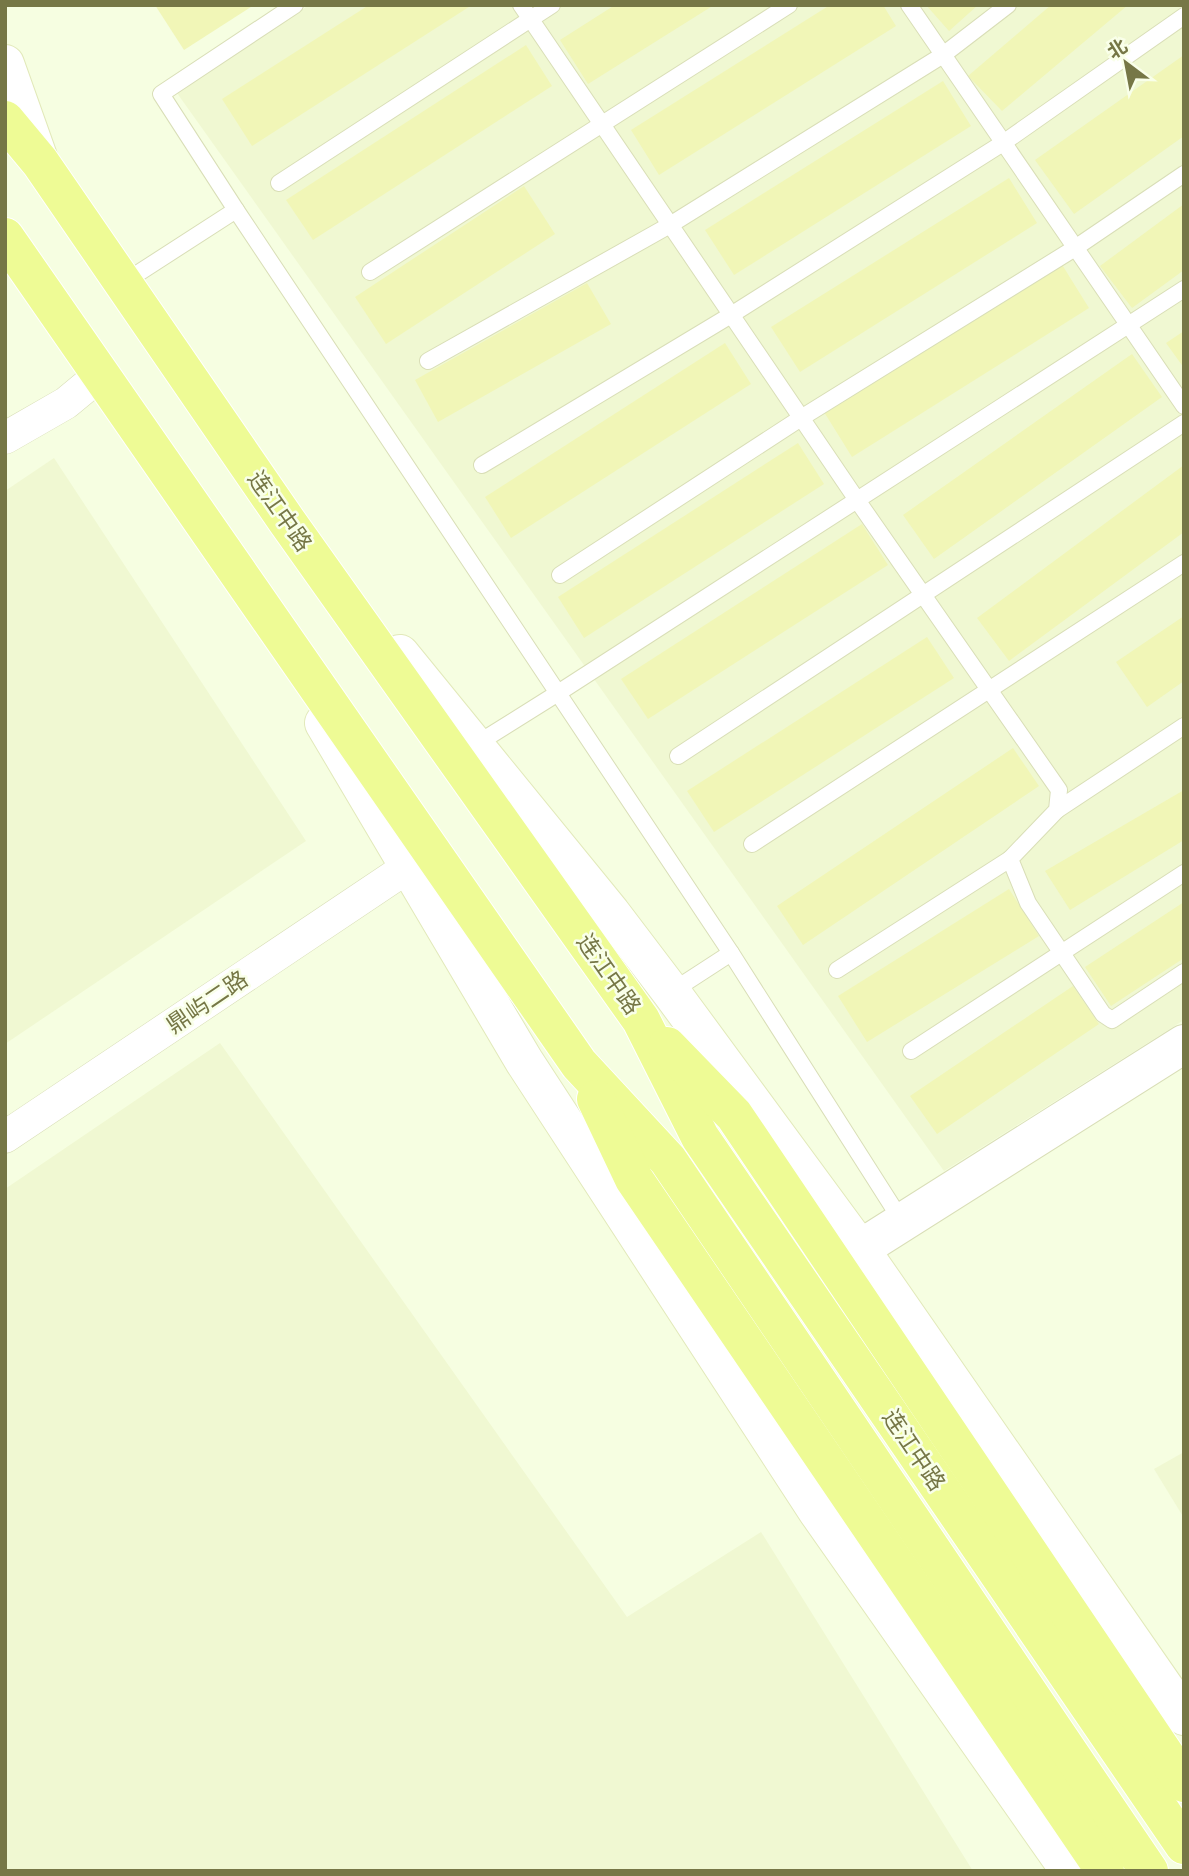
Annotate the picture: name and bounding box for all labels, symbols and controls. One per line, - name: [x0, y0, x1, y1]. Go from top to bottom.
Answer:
- north arrow: [1091, 28, 1161, 98]
- text: 北: [1103, 34, 1131, 64]
- street label: 连江中路: [242, 465, 318, 557]
- street label: 连江中路: [571, 928, 647, 1020]
- street label: 鼎屿二路: [161, 965, 253, 1039]
- street label: 连江中路: [877, 1404, 951, 1496]

